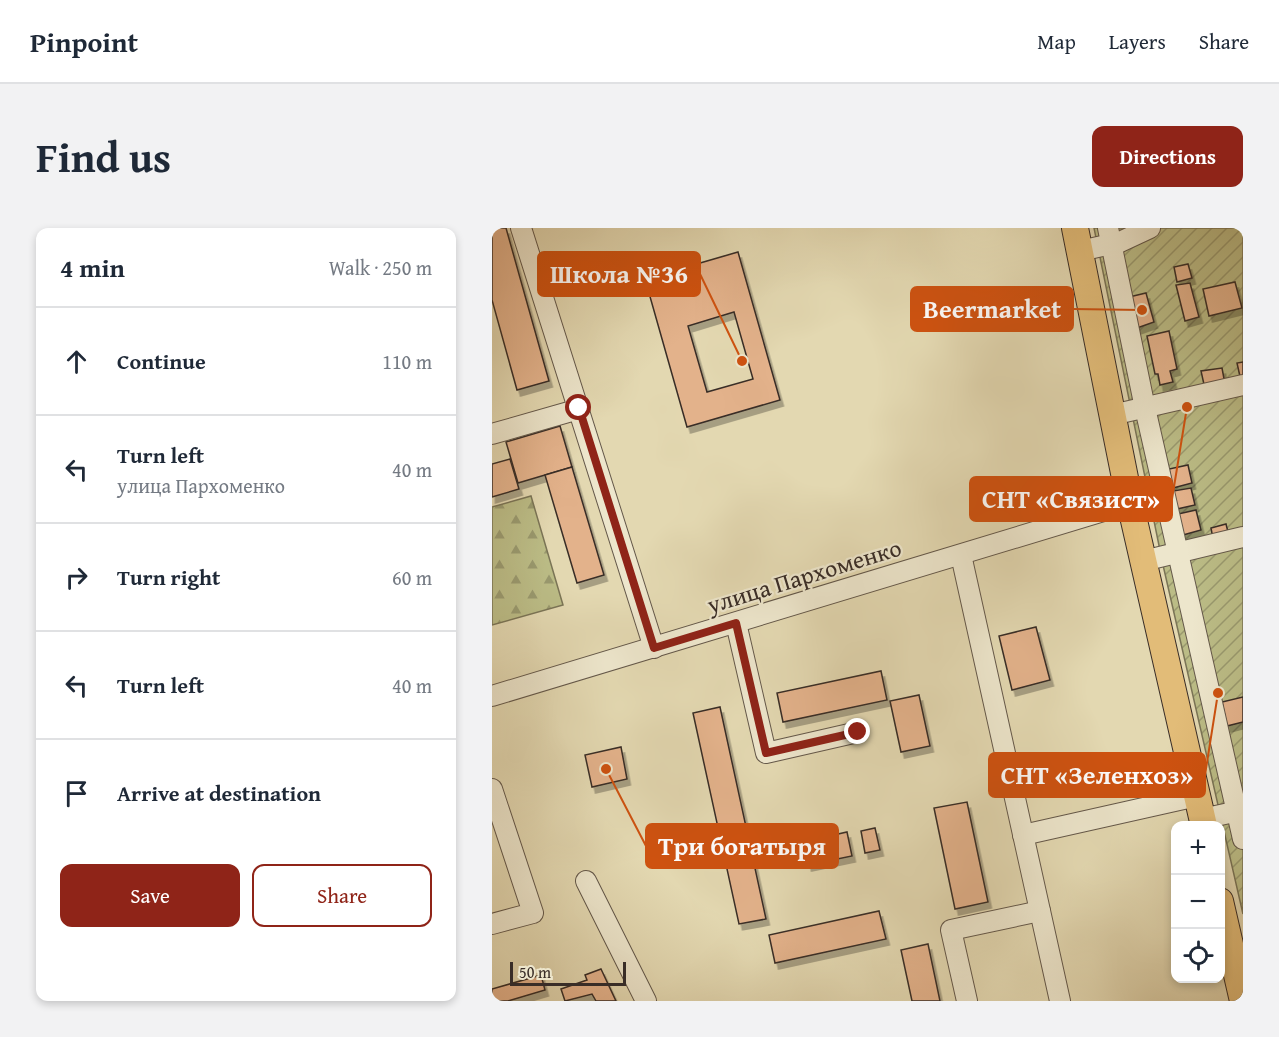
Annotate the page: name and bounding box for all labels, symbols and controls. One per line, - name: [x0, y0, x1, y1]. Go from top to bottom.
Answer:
- text: Pinpoint: [30, 21, 138, 62]
- text: Map: [1037, 26, 1076, 57]
- text: Layers: [1109, 26, 1166, 57]
- text: Share: [1199, 26, 1249, 57]
- text: Find us: [36, 126, 171, 187]
- button: Directions: [1092, 126, 1243, 187]
- text: 4 min: [60, 248, 125, 287]
- callout: Школа №36: [538, 252, 700, 296]
- text: Walk · 250 m: [329, 253, 432, 282]
- text: Школа №36: [550, 254, 688, 293]
- callout: Beermarket: [911, 287, 1073, 331]
- text: Beermarket: [923, 289, 1061, 328]
- icon: ahead: [60, 345, 93, 378]
- text: Continue: [117, 345, 206, 377]
- text: 110 m: [382, 347, 432, 376]
- route start: [565, 394, 591, 420]
- text: Turn left: [117, 439, 204, 471]
- icon: left: [60, 453, 93, 486]
- text: 40 m: [392, 455, 432, 484]
- text: улица Пархоменко: [117, 471, 285, 500]
- callout: СНТ «Связист»: [970, 477, 1172, 521]
- text: СНТ «Связист»: [982, 479, 1160, 518]
- street label: улица Пархоменко: [702, 530, 905, 622]
- icon: right: [60, 561, 93, 594]
- text: Turn right: [117, 561, 220, 593]
- text: 60 m: [392, 563, 432, 592]
- icon: left: [60, 669, 93, 702]
- text: Turn left: [117, 669, 204, 701]
- text: 40 m: [392, 671, 432, 700]
- route end: [844, 718, 870, 744]
- callout: СНТ «Зеленхоз»: [989, 753, 1205, 797]
- text: СНТ «Зеленхоз»: [1001, 755, 1193, 794]
- icon: arrive: [60, 777, 93, 810]
- text: Arrive at destination: [117, 777, 321, 809]
- map controls: [1171, 821, 1225, 983]
- button: +: [1171, 821, 1225, 875]
- callout: Три богатыря: [646, 824, 838, 868]
- text: Три богатыря: [658, 826, 826, 865]
- button: Save: [60, 864, 240, 927]
- button: Share: [252, 864, 432, 927]
- button: −: [1171, 875, 1225, 929]
- button: locate: [1171, 929, 1225, 983]
- scale bar: [510, 959, 626, 986]
- text: 50 m: [519, 960, 551, 984]

